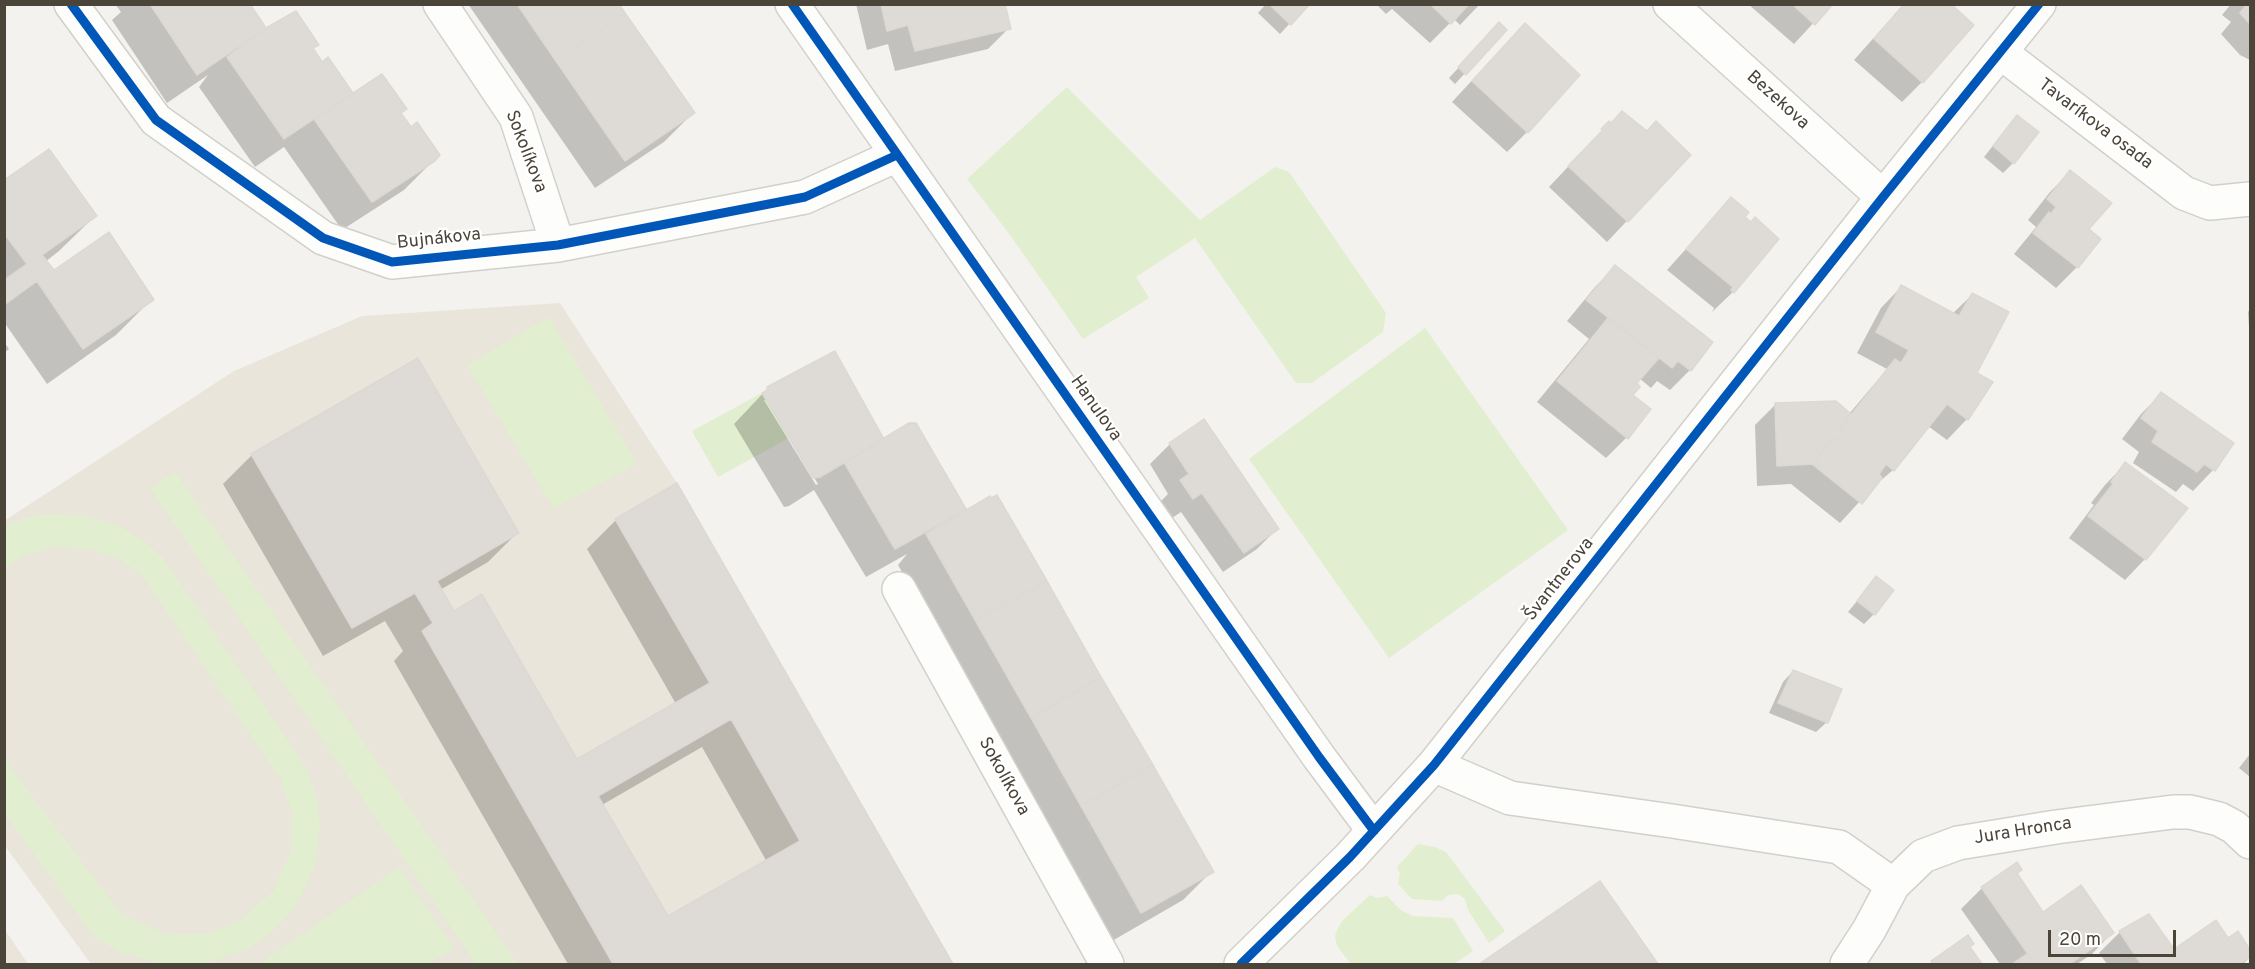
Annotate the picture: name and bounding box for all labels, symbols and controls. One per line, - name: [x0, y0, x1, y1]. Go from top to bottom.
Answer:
- street label: Bezekova: [1741, 67, 1813, 135]
- street label: Tavaríkova osada: [2033, 75, 2157, 175]
- street label: Sokolíkova: [499, 108, 551, 196]
- street label: Bujnákova: [396, 225, 482, 255]
- street label: Hanulova: [1065, 372, 1125, 446]
- street label: Švantnerova: [1521, 534, 1599, 626]
- street label: Sokolíkova: [973, 734, 1033, 820]
- street label: Jura Hronca: [1973, 814, 2073, 850]
- scale bar: [2051, 918, 2178, 956]
- text: 20 m: [2059, 929, 2101, 952]

